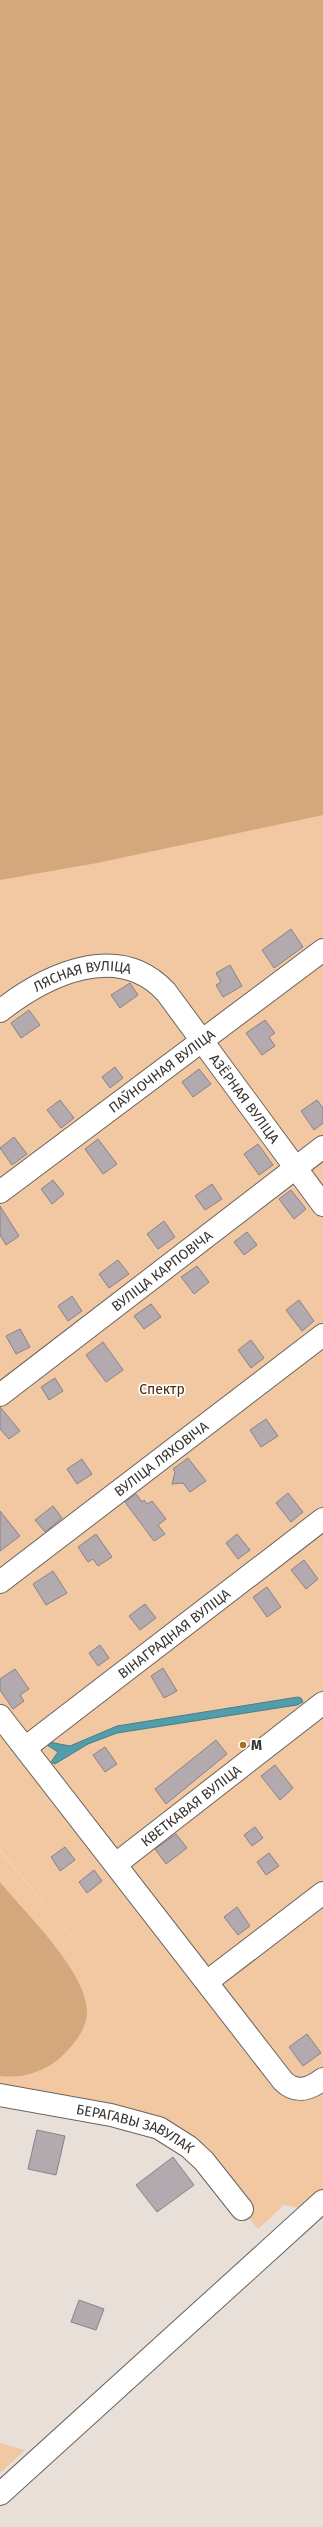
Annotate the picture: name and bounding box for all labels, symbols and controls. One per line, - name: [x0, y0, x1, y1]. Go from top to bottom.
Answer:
- street label: ЛЯСНАЯ ВУЛІЦА: [30, 957, 133, 995]
- street label: ПАЎНОЧНАЯ ВУЛІЦА: [105, 1026, 218, 1116]
- street label: АЗЁРНАЯ ВУЛІЦА: [206, 1050, 283, 1147]
- street label: ВУЛІЦА КАРПОВІЧА: [108, 1227, 216, 1315]
- park label: Спектр: [139, 1381, 185, 1398]
- street label: ВУЛІЦА ЛЯХОВІЧА: [111, 1417, 212, 1500]
- street label: ВІНАГРАДНАЯ ВУЛІЦА: [115, 1585, 234, 1682]
- place label: М: [251, 1737, 262, 1754]
- marker: М: [238, 1740, 248, 1750]
- street label: КВЕТКАВАЯ ВУЛІЦА: [137, 1761, 245, 1850]
- street label: БЕРАГАВЫ ЗАВУЛАК: [75, 2100, 198, 2157]

